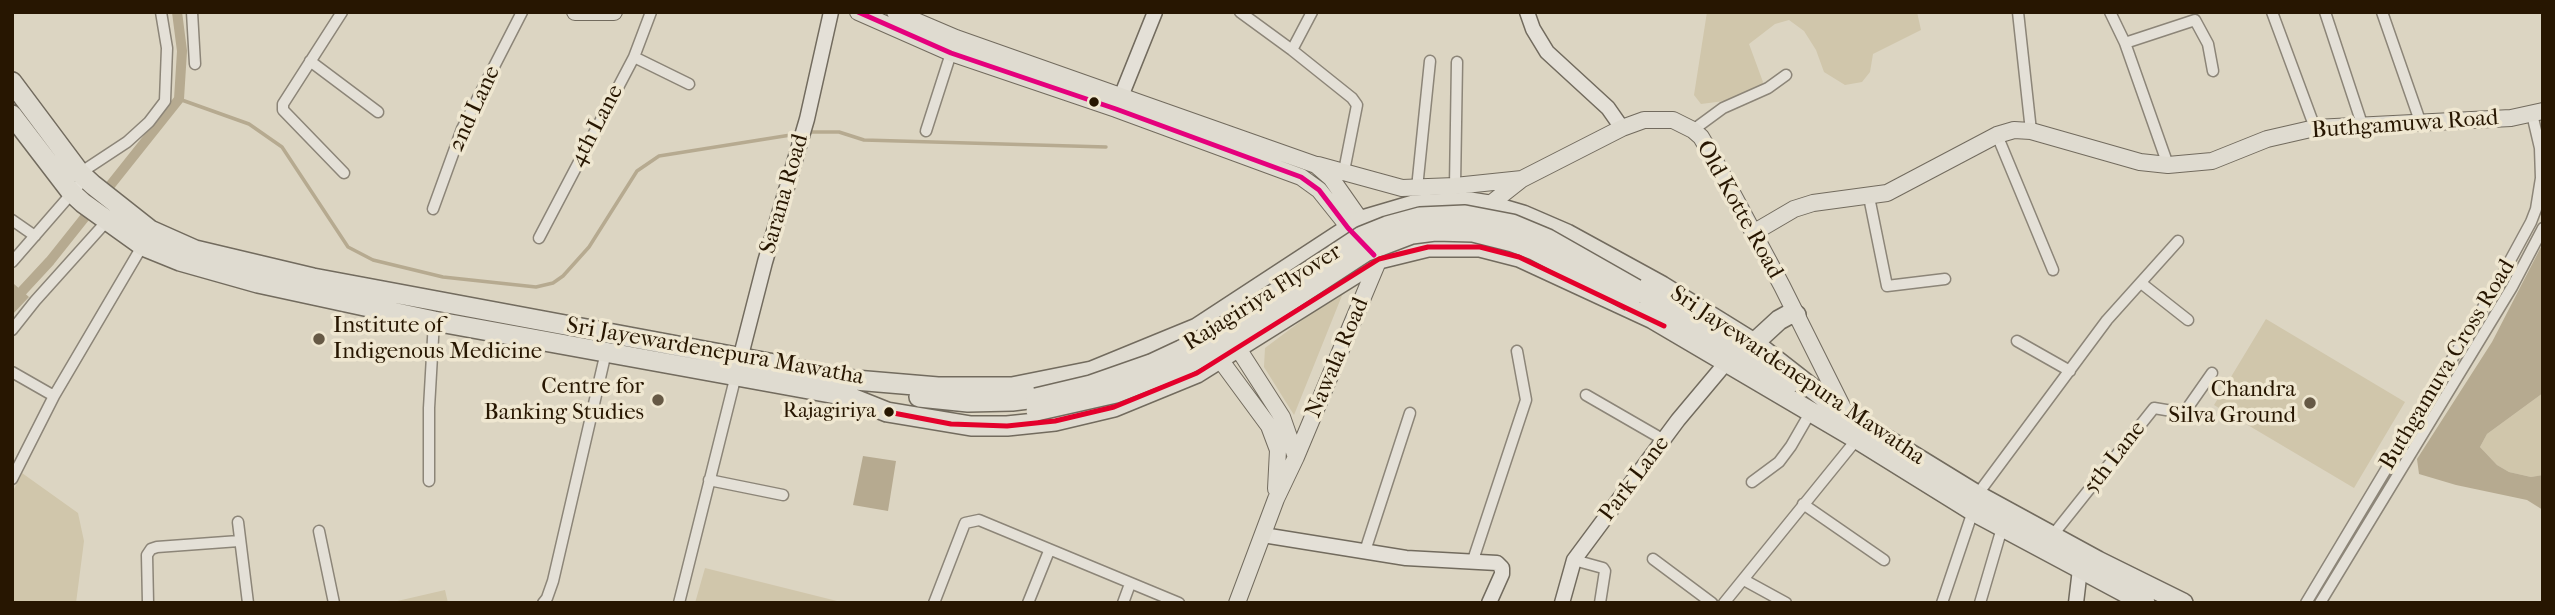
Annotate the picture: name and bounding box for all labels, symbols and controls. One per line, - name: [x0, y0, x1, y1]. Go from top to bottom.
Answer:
- street label: 2nd Lane: [443, 62, 507, 156]
- street label: 4th Lane: [564, 80, 630, 172]
- unlabelled marker: [1087, 95, 1101, 109]
- street label: Buthgamuwa Road: [2311, 105, 2499, 145]
- street label: Sarana Road: [755, 131, 815, 257]
- street label: Old Kotte Road: [1690, 136, 1788, 284]
- street label: Rajagiriya Flyover: [1179, 238, 1347, 358]
- street label: Buthgamuva Cross Road: [2374, 255, 2522, 475]
- street label: Sri Jayewardenepura Mawatha: [1664, 280, 1930, 472]
- street label: Nawala Road: [1300, 294, 1376, 422]
- place label: Institute of Indigenous Medicine: [333, 312, 542, 366]
- street label: Sri Jayewardenepura Mawatha: [564, 312, 866, 392]
- marker: Institute of Indigenous Medicine: [311, 331, 327, 347]
- place label: Centre for Banking Studies: [484, 373, 644, 427]
- place label: Chandra Silva Ground: [2168, 376, 2296, 430]
- marker: Centre for Banking Studies: [650, 392, 666, 408]
- marker: Chandra Silva Ground: [2302, 395, 2318, 411]
- place label: Rajagiriya: [783, 399, 876, 425]
- marker: Rajagiriya: [882, 405, 896, 419]
- street label: 5th Lane: [2078, 416, 2152, 500]
- street label: Park Lane: [1594, 431, 1676, 527]

